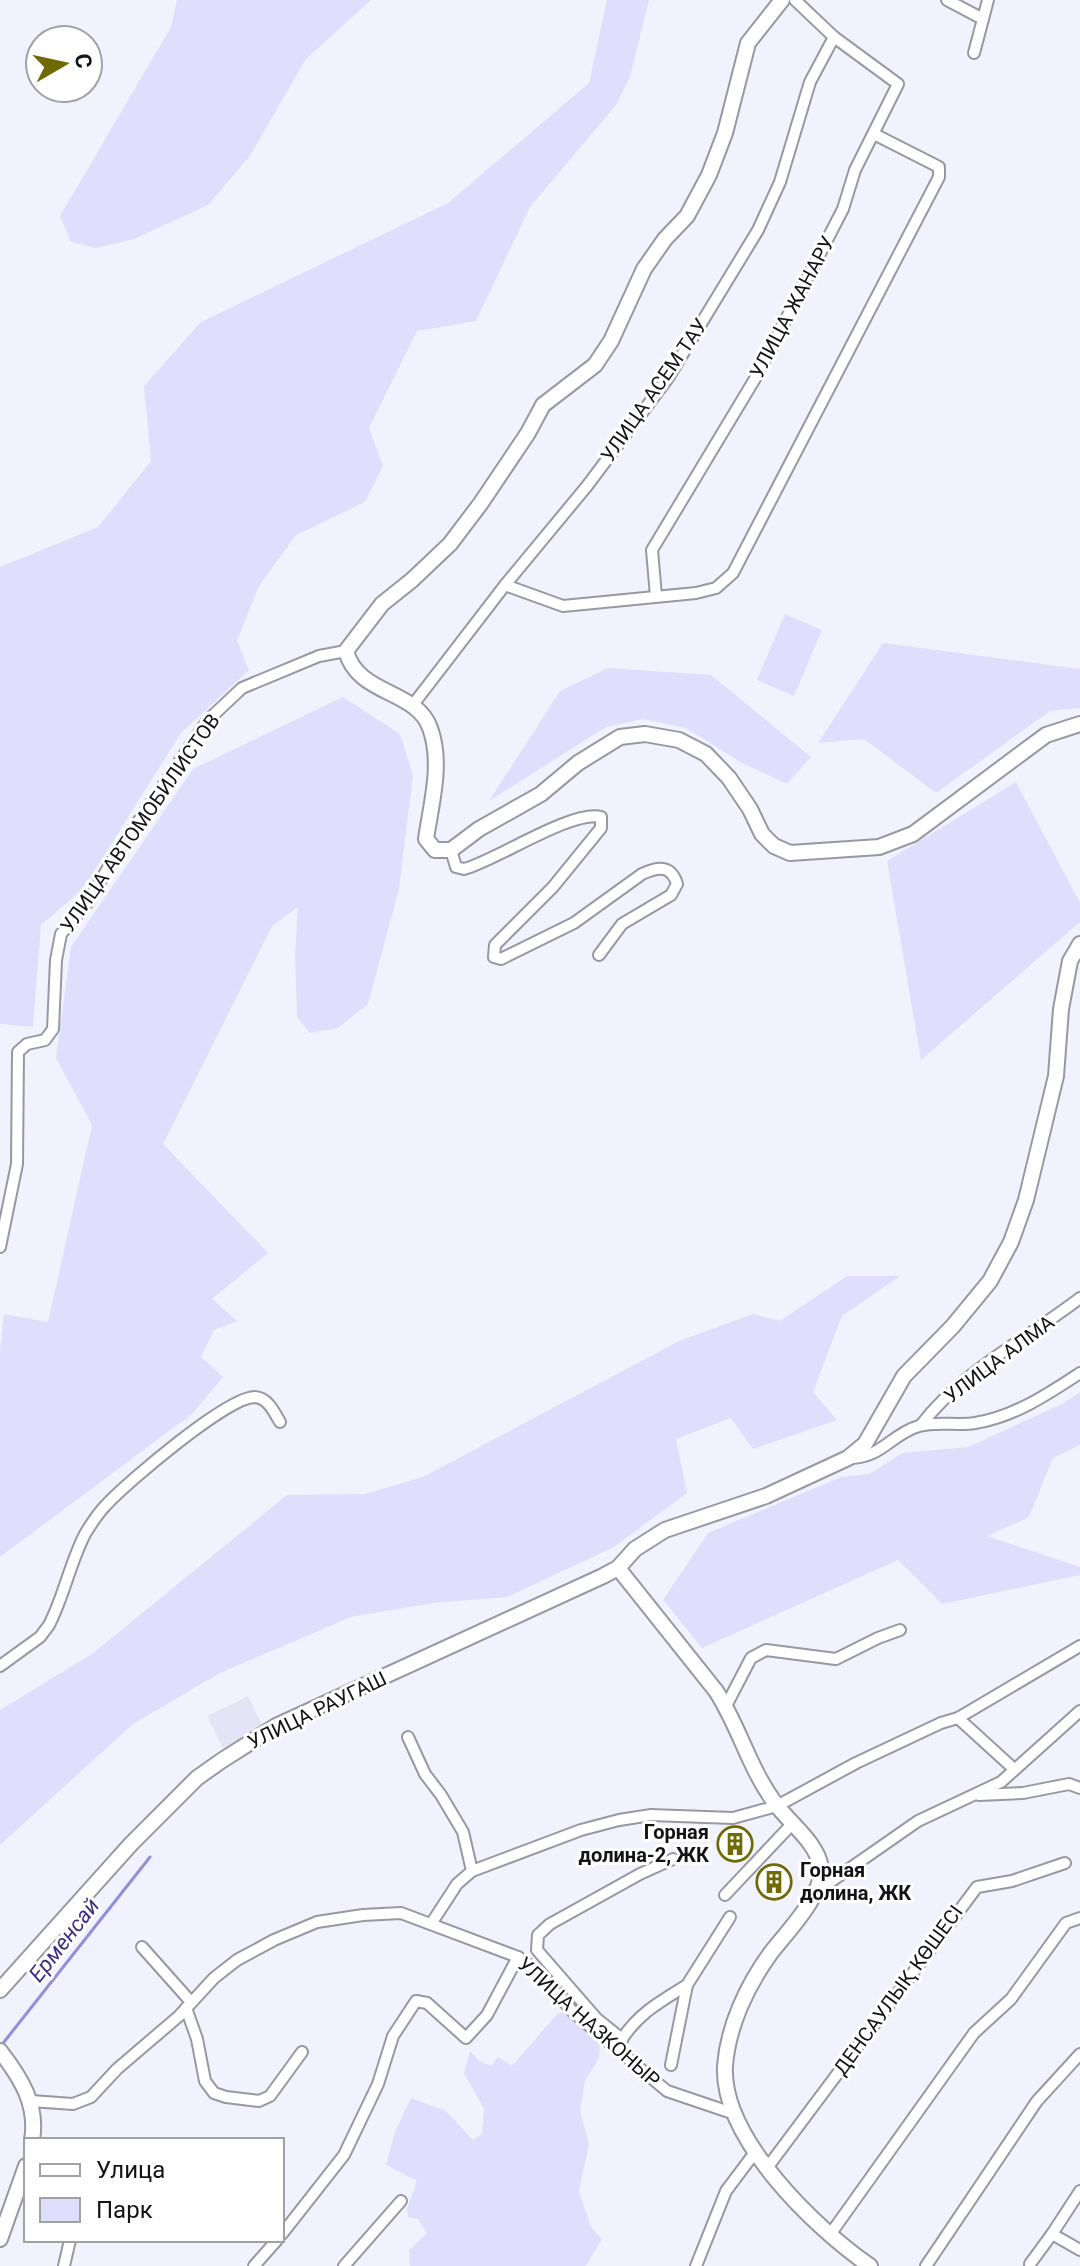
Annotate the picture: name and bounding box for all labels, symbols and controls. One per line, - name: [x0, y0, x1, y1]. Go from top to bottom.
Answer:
- north arrow: [24, 24, 104, 104]
- text: С: [70, 52, 97, 70]
- street label: УЛИЦА ЖАНАРУ: [745, 232, 839, 382]
- street label: УЛИЦА АСЕМ ТАУ: [596, 314, 712, 466]
- street label: УЛИЦА АВТОМОБИЛИСТОВ: [55, 709, 225, 937]
- street label: УЛИЦА АЛМА: [939, 1310, 1059, 1408]
- street label: УЛИЦА РАУГАШ: [244, 1666, 390, 1754]
- place label: Горная долина-2, ЖК: [578, 1820, 710, 1867]
- building icon: Горная долина-2, ЖК: [716, 1825, 754, 1863]
- place label: Горная долина, ЖК: [800, 1858, 912, 1905]
- building icon: Горная долина, ЖК: [755, 1863, 793, 1901]
- water label: Ерменсай: [24, 1893, 104, 1987]
- street label: ДЕНСАУЛЫҚ КӨШЕСІ: [828, 1900, 968, 2080]
- street label: УЛИЦА НАЗКОНЫР: [513, 1952, 665, 2092]
- legend: [24, 2138, 284, 2242]
- text: Улица: [96, 2156, 165, 2184]
- text: Парк: [96, 2196, 153, 2224]

